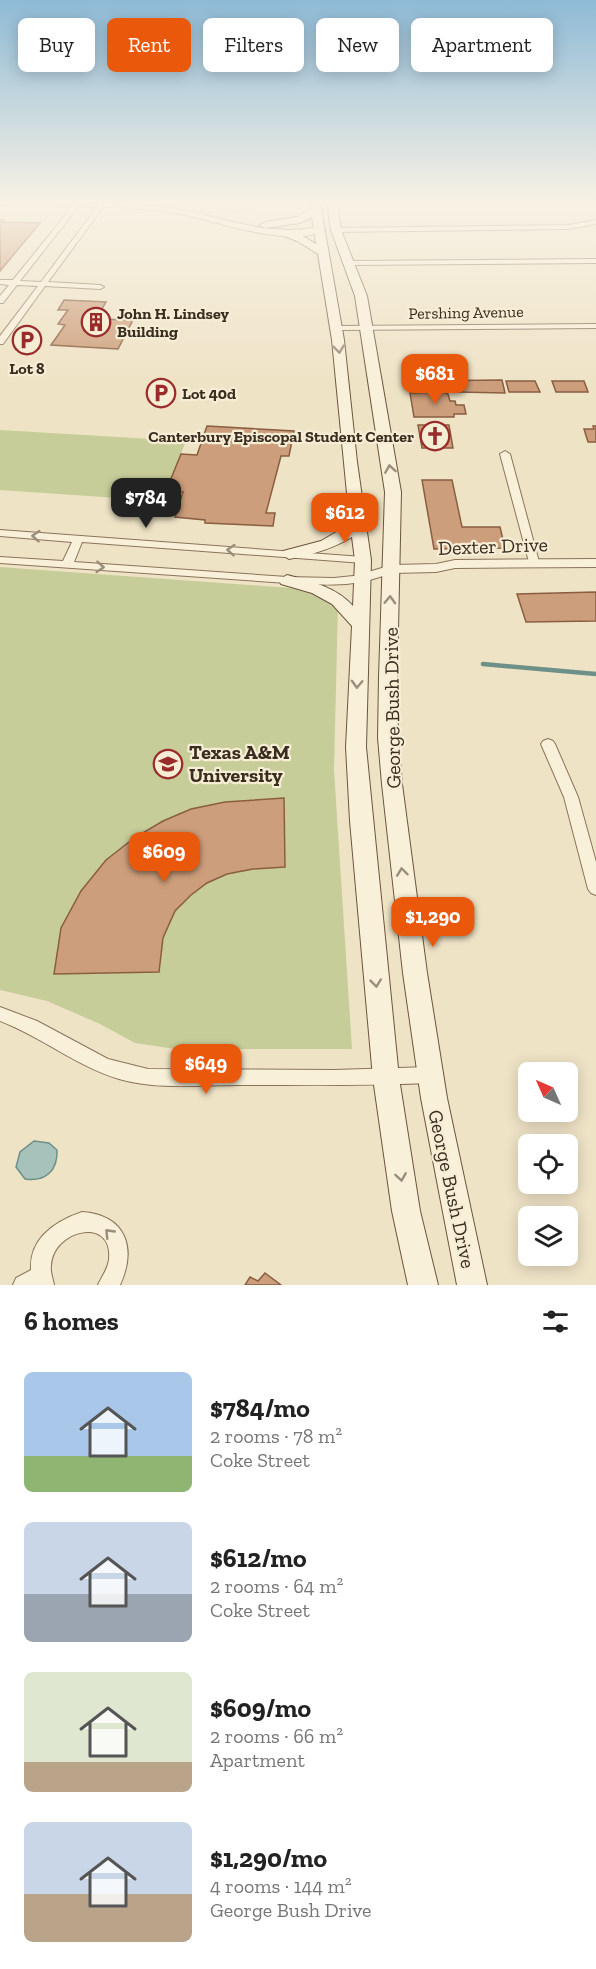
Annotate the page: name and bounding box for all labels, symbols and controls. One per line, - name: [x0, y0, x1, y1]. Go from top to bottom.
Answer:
- chip: Buy: [18, 18, 95, 72]
- chip: Rent: [107, 18, 191, 72]
- chip: Filters: [203, 18, 304, 72]
- chip: New: [316, 18, 399, 72]
- chip: Apartment: [411, 18, 553, 72]
- street label: Pershing Avenue: [408, 302, 524, 323]
- place label: John H. Lindsey Building: [117, 304, 229, 341]
- building icon: John H. Lindsey Building: [80, 306, 112, 338]
- parking icon: Lot 8: [11, 324, 43, 356]
- one-way arrow: [332, 345, 345, 354]
- pin: $681: [399, 354, 471, 405]
- place label: Lot 8: [9, 359, 45, 378]
- text: $681: [415, 361, 455, 385]
- parking icon: Lot 40d: [145, 377, 177, 409]
- place label: Lot 40d: [182, 384, 236, 403]
- church icon: Canterbury Episcopal Student Center: [419, 420, 451, 452]
- place label: Canterbury Episcopal Student Center: [148, 427, 414, 446]
- one-way arrow: [384, 464, 396, 474]
- pin: $784: [110, 478, 182, 529]
- text: $784: [125, 485, 167, 509]
- pin: $612: [309, 493, 381, 544]
- text: $612: [325, 500, 365, 524]
- one-way arrow: [32, 530, 41, 543]
- street label: Dexter Drive: [438, 532, 548, 560]
- one-way arrow: [226, 544, 235, 557]
- one-way arrow: [96, 560, 105, 573]
- one-way arrow: [384, 596, 397, 605]
- street label: George Bush Drive: [379, 627, 405, 789]
- one-way arrow: [351, 680, 363, 689]
- place label: Texas A&M University: [189, 740, 290, 787]
- school or university icon: Texas A&M University: [152, 748, 184, 780]
- pin: $609: [128, 832, 200, 883]
- text: $609: [143, 839, 185, 863]
- one-way arrow: [396, 867, 409, 876]
- pin: $1,290: [384, 897, 482, 948]
- text: $1,290: [405, 904, 461, 928]
- one-way arrow: [369, 979, 382, 988]
- pin: $649: [170, 1044, 242, 1095]
- text: $649: [185, 1051, 227, 1075]
- north arrow: [518, 1062, 578, 1122]
- map controls: [518, 1062, 578, 1266]
- street label: George Bush Drive: [423, 1108, 481, 1270]
- button: locate: [518, 1134, 578, 1194]
- one-way arrow: [394, 1171, 407, 1181]
- button: layers: [518, 1206, 578, 1266]
- one-way arrow: [105, 1229, 116, 1239]
- text: 6 homes: [24, 1305, 119, 1337]
- icon: filters: [539, 1305, 572, 1338]
- text: $784/mo: [210, 1392, 310, 1424]
- icon: home: [72, 1396, 144, 1468]
- text: 2 rooms · 78 m²: [210, 1424, 342, 1448]
- text: Coke Street: [210, 1448, 310, 1472]
- text: $612/mo: [210, 1542, 307, 1574]
- icon: home: [72, 1546, 144, 1618]
- text: 2 rooms · 64 m²: [210, 1574, 343, 1598]
- text: Coke Street: [210, 1598, 310, 1622]
- text: $609/mo: [210, 1692, 311, 1724]
- icon: home: [72, 1696, 144, 1768]
- text: 2 rooms · 66 m²: [210, 1724, 343, 1748]
- text: Apartment: [210, 1748, 305, 1772]
- text: $1,290/mo: [210, 1842, 327, 1874]
- icon: home: [72, 1846, 144, 1918]
- text: 4 rooms · 144 m²: [210, 1874, 352, 1898]
- text: George Bush Drive: [210, 1898, 371, 1922]

